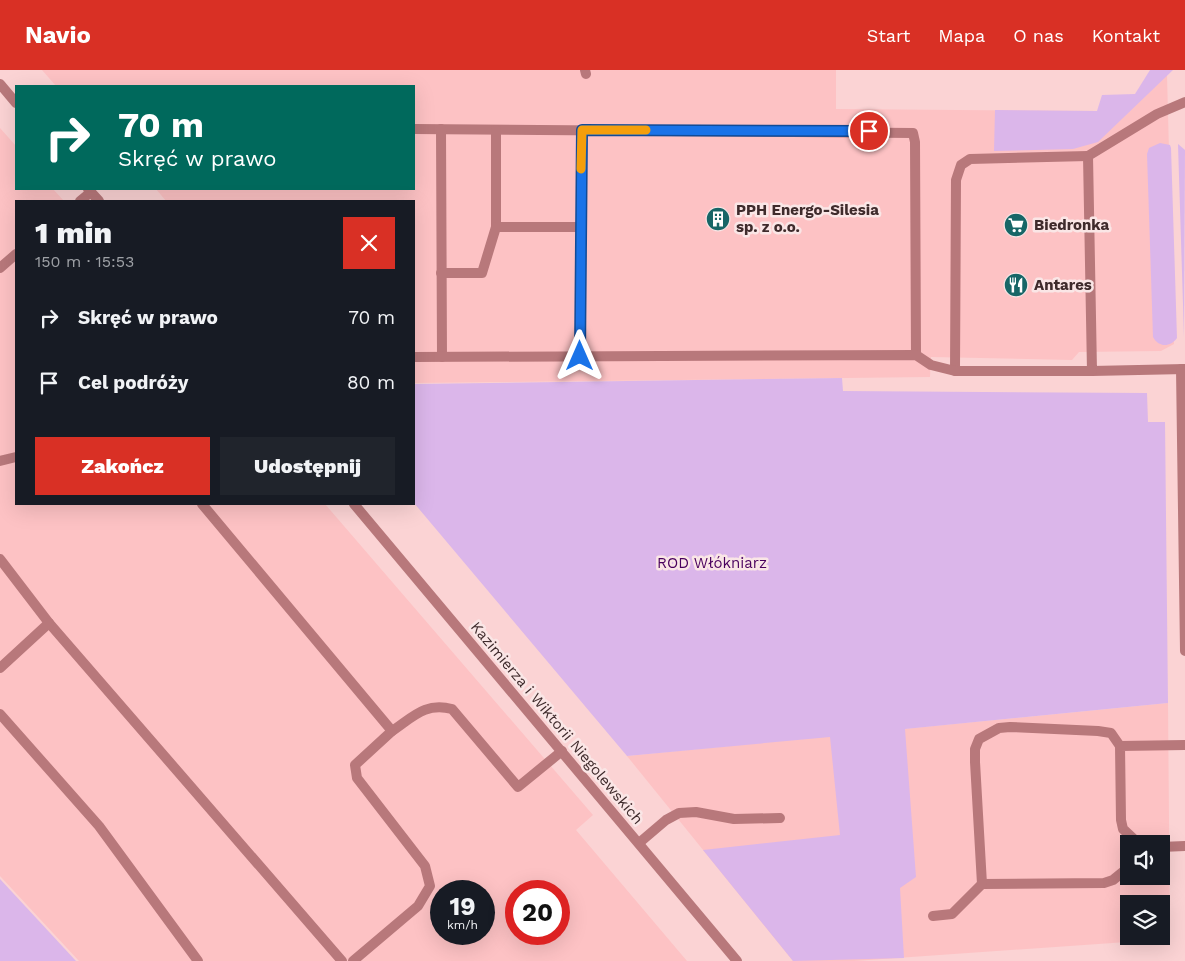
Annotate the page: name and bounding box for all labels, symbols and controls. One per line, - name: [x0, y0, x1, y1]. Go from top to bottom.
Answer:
- text: Navio: [25, 21, 91, 49]
- text: Start: [867, 25, 910, 46]
- text: Mapa: [938, 25, 985, 46]
- text: O nas: [1013, 25, 1064, 46]
- text: Kontakt: [1092, 25, 1160, 46]
- text: 70 m: [118, 104, 204, 146]
- icon: right: [35, 105, 100, 170]
- pin: [848, 110, 890, 152]
- icon: arrive: [855, 117, 883, 145]
- text: Skręć w prawo: [118, 146, 277, 171]
- place label: PPH Energo-Silesia sp. z o.o.: [736, 201, 879, 236]
- building icon: PPH Energo-Silesia sp. z o.o.: [705, 206, 731, 232]
- supermarket icon: Biedronka: [1003, 212, 1029, 238]
- text: 1 min: [35, 215, 112, 250]
- place label: Biedronka: [1034, 216, 1110, 234]
- button: close: [343, 217, 395, 269]
- text: 150 m · 15:53: [35, 252, 134, 271]
- restaurant icon: Antares: [1003, 272, 1029, 298]
- place label: Antares: [1034, 276, 1092, 294]
- icon: right: [35, 304, 63, 332]
- text: Skręć w prawo: [78, 306, 218, 329]
- text: 70 m: [348, 306, 395, 329]
- position arrow: [553, 329, 605, 381]
- icon: arrive: [35, 369, 63, 397]
- text: Cel podróży: [78, 371, 188, 394]
- text: 80 m: [347, 371, 395, 394]
- button: Zakończ: [35, 437, 210, 495]
- button: Udostępnij: [220, 437, 395, 495]
- park label: ROD Włókniarz: [657, 554, 767, 572]
- street label: Kazimierza i Wiktorii Niegolewskich: [467, 618, 647, 828]
- map controls: [1120, 835, 1170, 945]
- button: sound: [1120, 835, 1170, 885]
- speed limit sign: 20: [505, 880, 570, 945]
- text: 19: [449, 892, 476, 921]
- button: layers: [1120, 895, 1170, 945]
- text: km/h: [447, 918, 478, 932]

